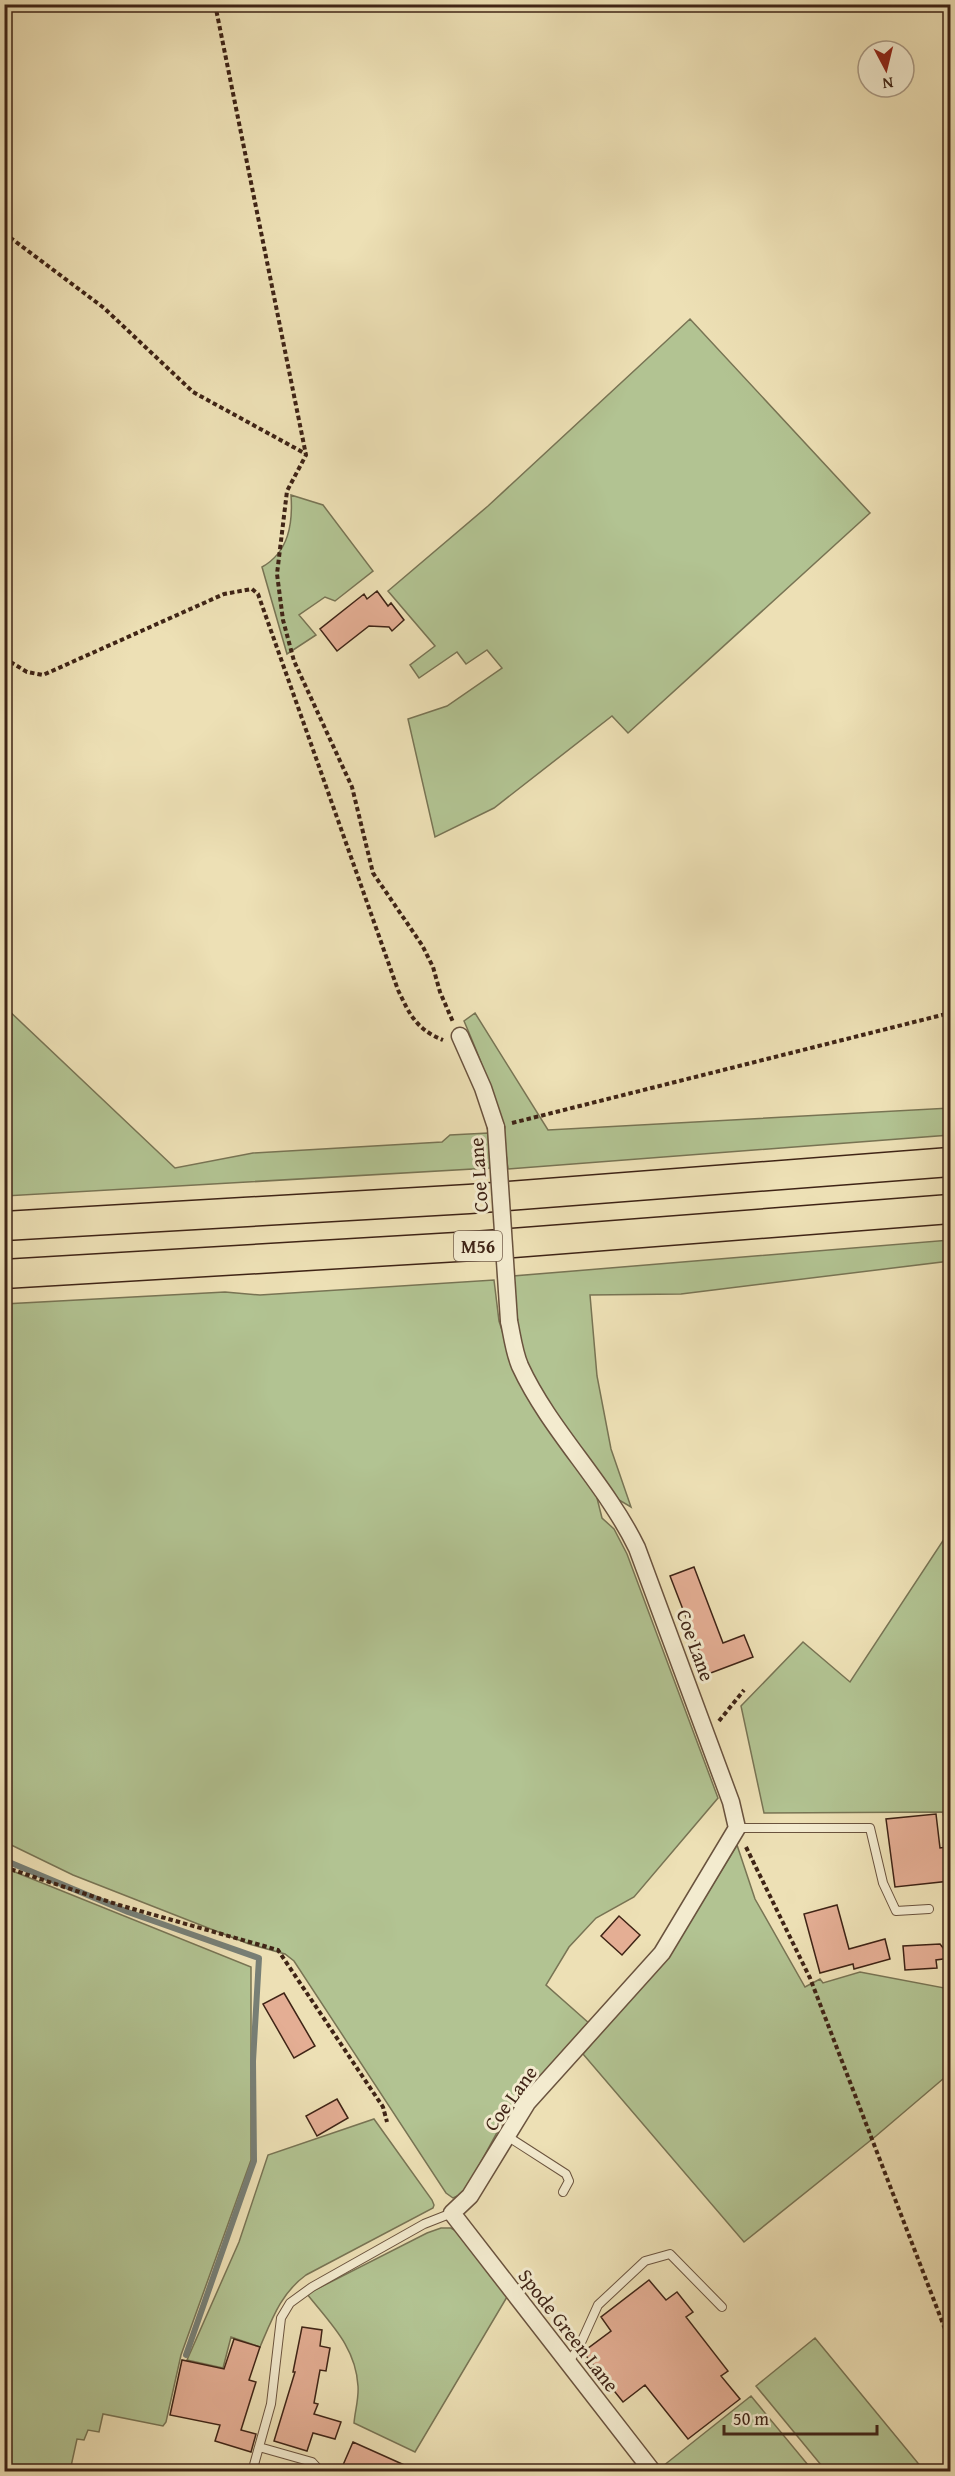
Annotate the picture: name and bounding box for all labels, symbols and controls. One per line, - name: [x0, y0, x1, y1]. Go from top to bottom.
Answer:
- north arrow: [856, 39, 916, 99]
- text: N: [881, 71, 895, 96]
- street label: Coe Lane: [461, 1137, 495, 1213]
- road number: M56: [454, 1231, 502, 1261]
- street label: Coe Lane: [670, 1605, 722, 1685]
- street label: Coe Lane: [476, 2059, 544, 2137]
- street label: Spode Green Lane: [512, 2262, 626, 2398]
- scale bar: [724, 2398, 877, 2436]
- text: 50 m: [733, 2405, 769, 2432]

